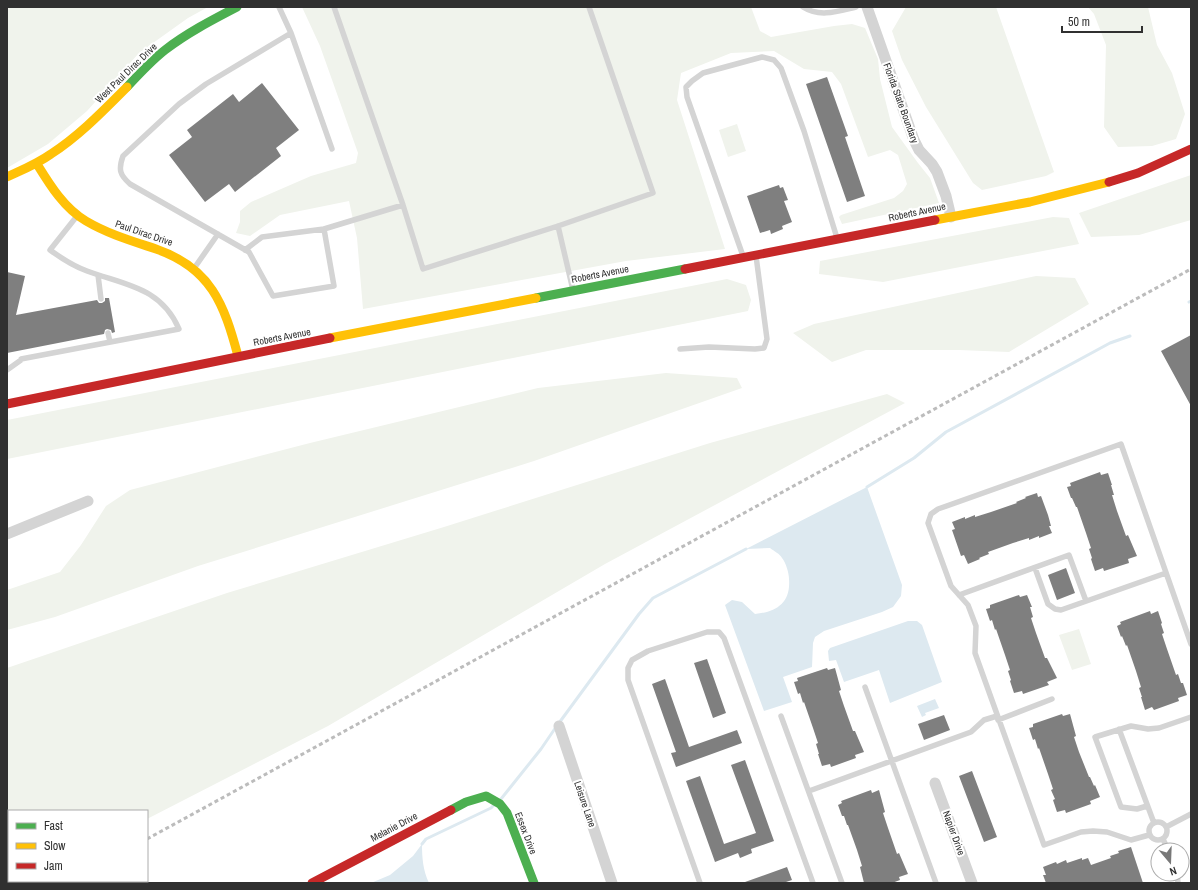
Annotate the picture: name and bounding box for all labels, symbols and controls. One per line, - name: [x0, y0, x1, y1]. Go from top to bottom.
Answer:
- scale bar: [1062, 8, 1142, 34]
- text: 50 m: [1068, 14, 1090, 30]
- street label: West Paul Dirac Drive: [92, 40, 160, 106]
- street label: Florida State Boundary: [880, 61, 922, 146]
- street label: Roberts Avenue: [887, 200, 947, 224]
- street label: Paul Dirac Drive: [113, 217, 175, 249]
- street label: Roberts Avenue: [570, 262, 630, 286]
- street label: Roberts Avenue: [252, 325, 312, 349]
- street label: Leisure Lane: [571, 779, 599, 829]
- street label: Melanie Drive: [368, 809, 420, 845]
- street label: Napier Drive: [940, 809, 968, 857]
- legend: [8, 810, 148, 882]
- street label: Essex Drive: [512, 810, 540, 856]
- text: Fast: [44, 818, 63, 834]
- text: Slow: [44, 838, 66, 854]
- north arrow: [1150, 842, 1190, 882]
- text: Jam: [44, 858, 63, 874]
- text: N: [1168, 864, 1179, 879]

